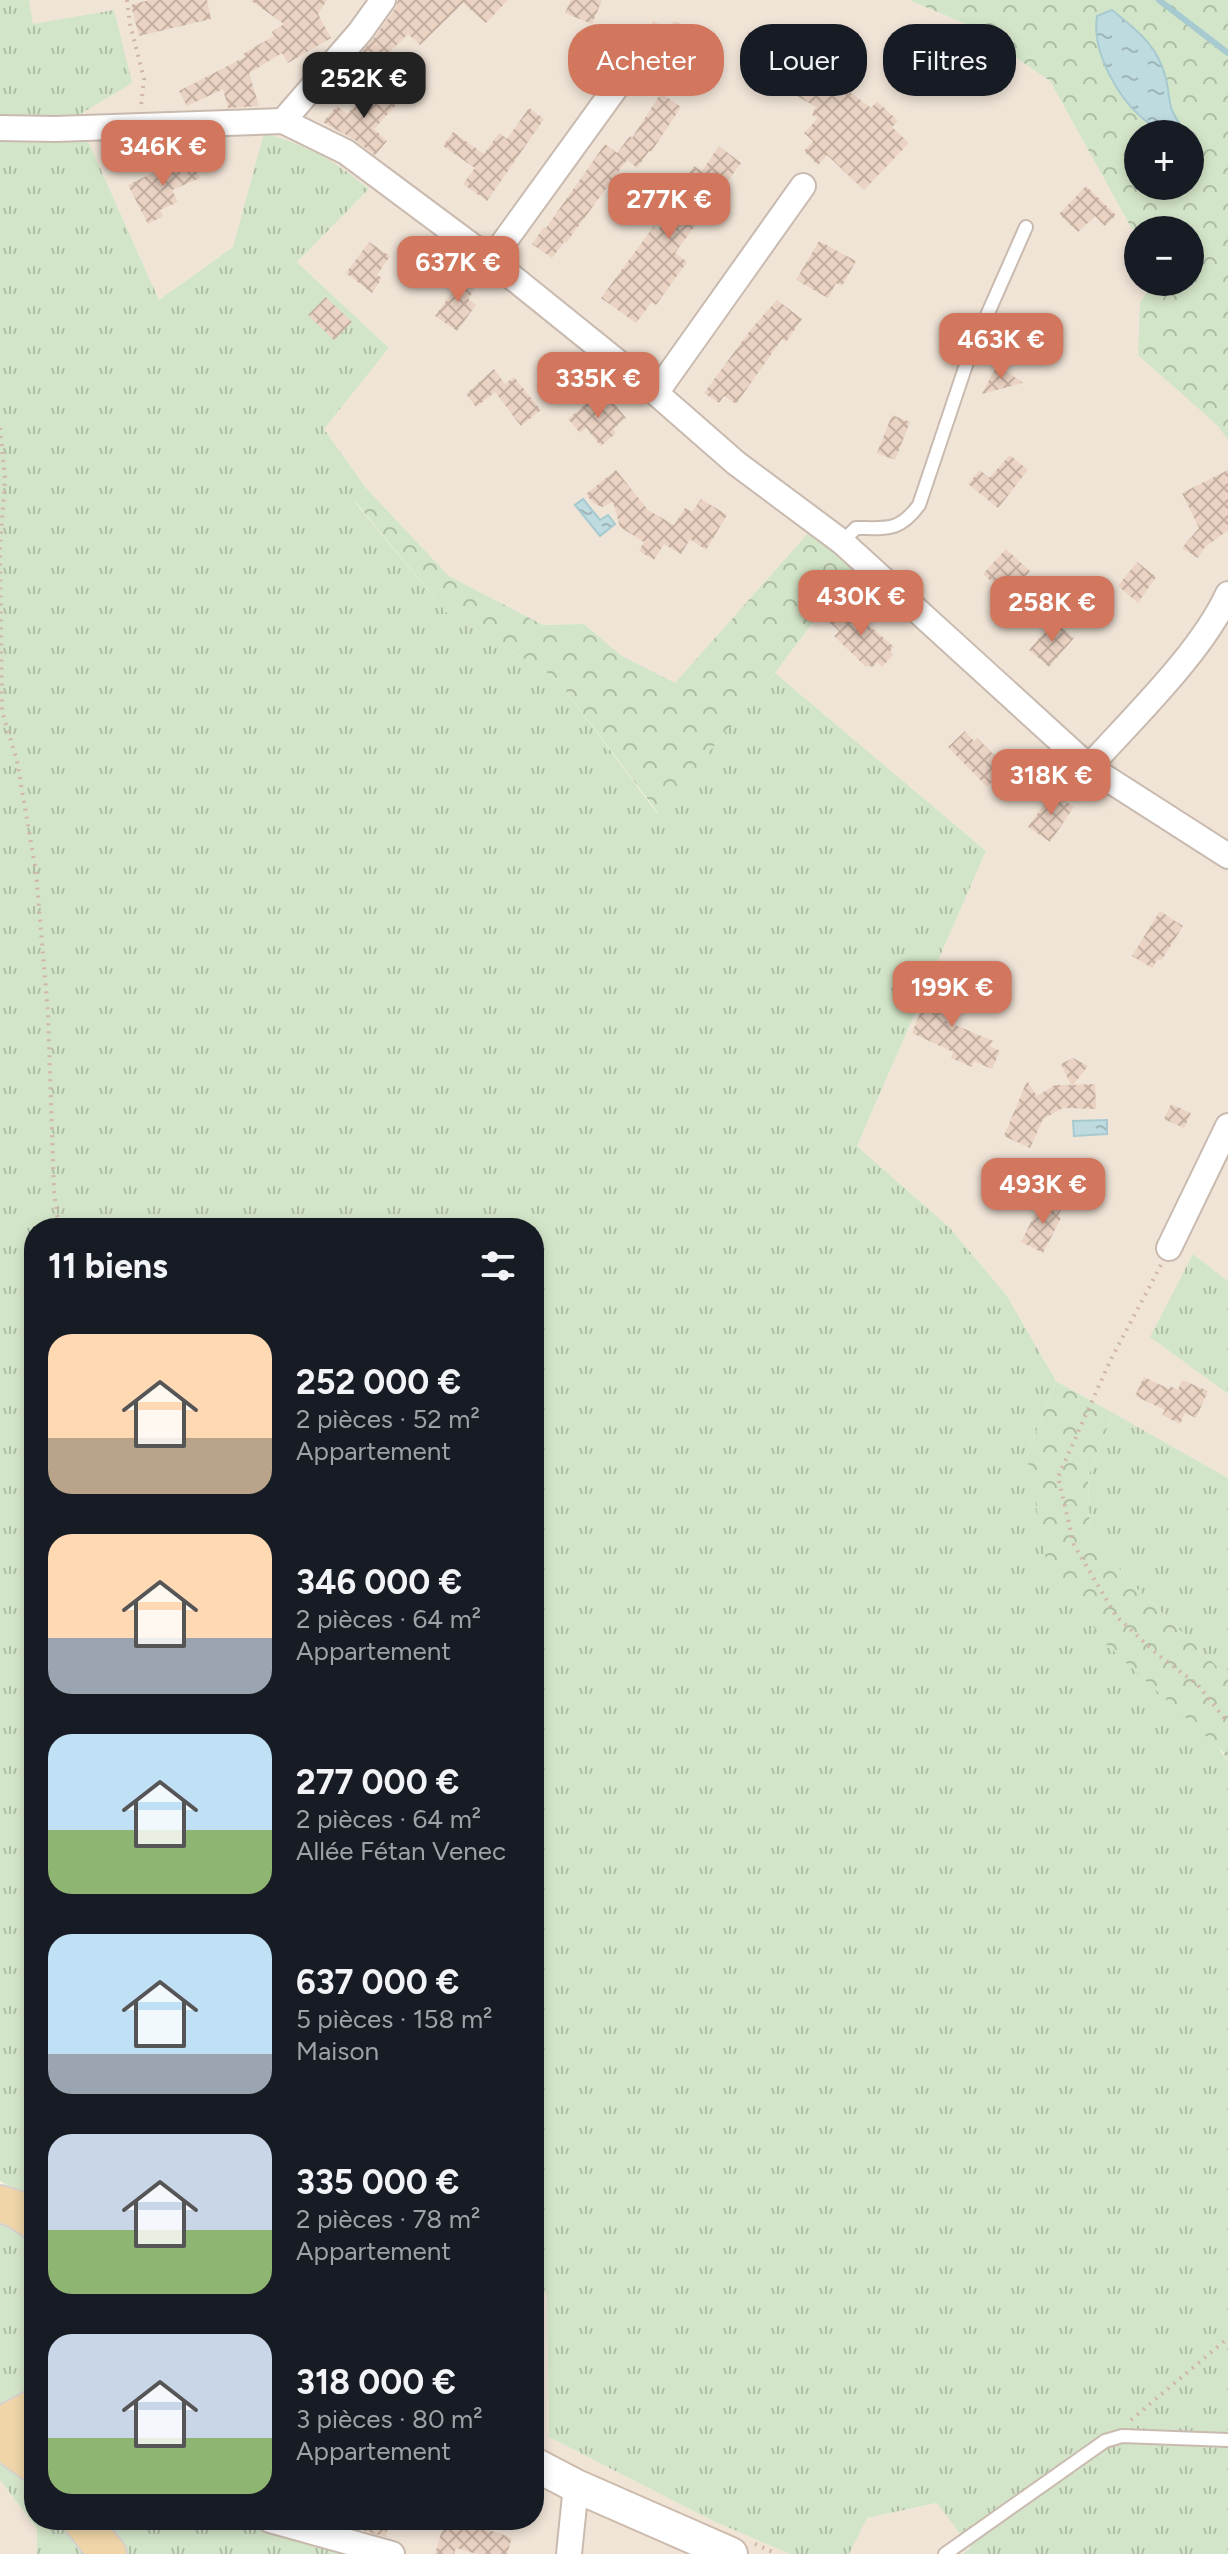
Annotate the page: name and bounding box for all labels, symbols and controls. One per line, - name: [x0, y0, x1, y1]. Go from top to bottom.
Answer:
- chip: Acheter: [568, 24, 724, 96]
- chip: Louer: [740, 24, 867, 96]
- chip: Filtres: [883, 24, 1016, 96]
- pin: 252K €: [299, 52, 429, 120]
- text: 252K €: [321, 62, 407, 94]
- pin: 346K €: [98, 120, 228, 188]
- map controls: [1124, 120, 1204, 296]
- button: +: [1124, 120, 1204, 200]
- text: 346K €: [119, 130, 207, 162]
- pin: 277K €: [604, 173, 734, 241]
- text: 277K €: [626, 183, 712, 215]
- button: −: [1124, 216, 1204, 296]
- pin: 637K €: [393, 236, 523, 304]
- text: 637K €: [415, 246, 501, 278]
- pin: 463K €: [936, 313, 1066, 381]
- text: 463K €: [957, 323, 1045, 355]
- pin: 335K €: [533, 352, 663, 420]
- text: 335K €: [555, 362, 641, 394]
- pin: 430K €: [796, 570, 926, 638]
- pin: 258K €: [987, 576, 1117, 644]
- text: 430K €: [816, 580, 906, 612]
- text: 258K €: [1008, 586, 1096, 618]
- pin: 318K €: [986, 749, 1116, 817]
- text: 318K €: [1010, 759, 1092, 791]
- pin: 199K €: [887, 961, 1017, 1029]
- text: 199K €: [911, 971, 993, 1003]
- pin: 493K €: [978, 1158, 1108, 1226]
- text: 493K €: [999, 1168, 1087, 1200]
- icon: filters: [476, 1244, 520, 1288]
- text: 11 biens: [48, 1246, 168, 1287]
- text: 252 000 €: [296, 1362, 461, 1403]
- icon: home: [112, 1366, 208, 1462]
- text: 2 pièces · 52 m²: [296, 1403, 480, 1435]
- text: Appartement: [296, 1435, 451, 1467]
- text: 346 000 €: [296, 1562, 462, 1603]
- icon: home: [112, 1566, 208, 1662]
- text: 2 pièces · 64 m²: [296, 1603, 481, 1635]
- text: Appartement: [296, 1635, 451, 1667]
- text: 277 000 €: [296, 1762, 459, 1803]
- icon: home: [112, 1766, 208, 1862]
- text: 2 pièces · 64 m²: [296, 1803, 481, 1835]
- text: Allée Fétan Venec: [296, 1835, 506, 1867]
- text: 637 000 €: [296, 1962, 459, 2003]
- icon: home: [112, 1966, 208, 2062]
- text: 5 pièces · 158 m²: [296, 2003, 492, 2035]
- text: Maison: [296, 2035, 379, 2067]
- text: 335 000 €: [296, 2162, 459, 2203]
- icon: home: [112, 2166, 208, 2262]
- text: 2 pièces · 78 m²: [296, 2203, 480, 2235]
- text: Appartement: [296, 2235, 451, 2267]
- text: 318 000 €: [296, 2362, 456, 2403]
- icon: home: [112, 2366, 208, 2462]
- text: 3 pièces · 80 m²: [296, 2403, 483, 2435]
- text: Appartement: [296, 2435, 451, 2467]

